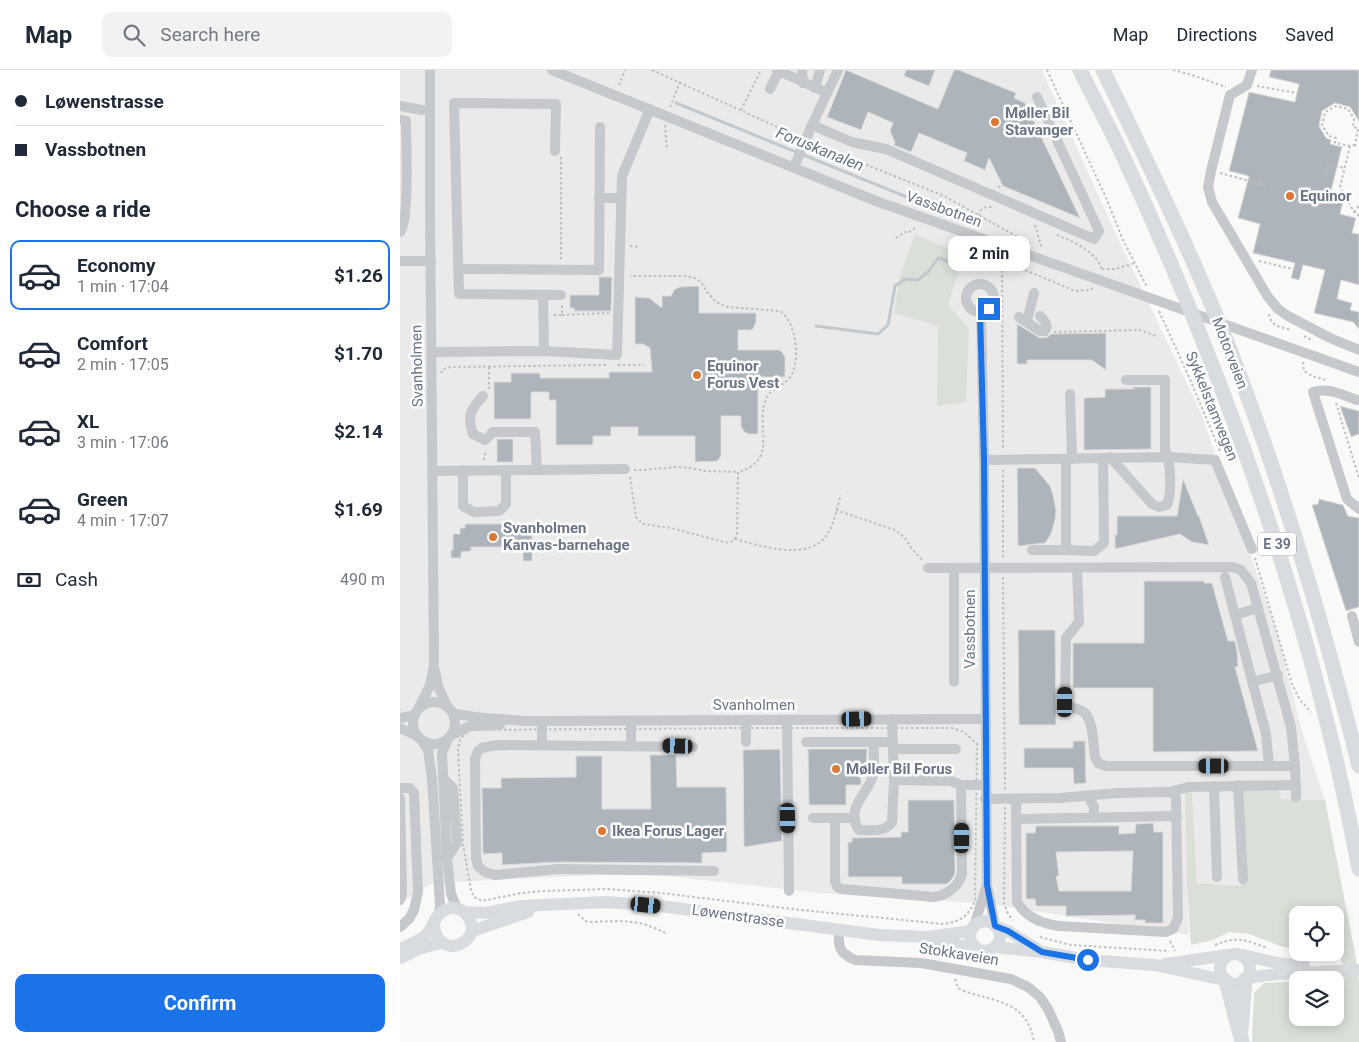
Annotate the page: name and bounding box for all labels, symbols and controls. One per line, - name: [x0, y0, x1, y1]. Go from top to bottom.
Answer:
- search box: [102, 12, 452, 57]
- text: Map: [25, 21, 72, 49]
- icon: search: [120, 21, 148, 49]
- text: Search here: [160, 23, 260, 46]
- text: Map: [1113, 24, 1148, 45]
- text: Directions: [1176, 24, 1257, 45]
- text: Saved: [1285, 24, 1334, 45]
- text: Løwenstrasse: [45, 90, 164, 113]
- place label: Møller Bil Stavanger: [1005, 104, 1074, 139]
- marker: Møller Bil Stavanger: [989, 116, 1001, 128]
- water label: Foruskanalen: [773, 123, 867, 175]
- text: Vassbotnen: [45, 138, 146, 161]
- street label: Vassbotnen: [904, 187, 984, 231]
- place label: Equinor: [1300, 187, 1352, 205]
- marker: Equinor: [1284, 190, 1296, 202]
- text: Choose a ride: [15, 197, 151, 222]
- callout: 2 min: [948, 236, 1030, 272]
- text: 2 min: [969, 244, 1009, 263]
- icon: car: [17, 253, 62, 298]
- text: Economy: [77, 254, 156, 277]
- text: $1.26: [334, 264, 383, 287]
- text: 1 min · 17:04: [77, 277, 169, 296]
- route end: [978, 298, 1000, 320]
- street label: Motorveien: [1208, 315, 1252, 391]
- street label: Svanholmen: [407, 325, 427, 407]
- icon: car: [17, 331, 62, 376]
- text: Comfort: [77, 332, 148, 355]
- text: $1.70: [334, 342, 383, 365]
- street label: Sykkelstamvegen: [1182, 349, 1242, 463]
- text: 2 min · 17:05: [77, 355, 169, 374]
- place label: Equinor Forus Vest: [707, 357, 779, 392]
- marker: Equinor Forus Vest: [691, 369, 703, 381]
- icon: car: [17, 409, 62, 454]
- text: XL: [77, 410, 99, 433]
- text: $2.14: [334, 420, 383, 443]
- text: 3 min · 17:06: [77, 433, 169, 452]
- icon: car: [17, 487, 62, 532]
- text: Green: [77, 488, 128, 511]
- text: $1.69: [334, 498, 383, 521]
- text: 4 min · 17:07: [77, 511, 169, 530]
- place label: Svanholmen Kanvas-barnehage: [503, 519, 630, 554]
- marker: Svanholmen Kanvas-barnehage: [487, 531, 499, 543]
- road number: E 39: [1258, 532, 1296, 556]
- icon: cash: [15, 566, 43, 594]
- text: Cash: [55, 568, 98, 591]
- text: 490 m: [340, 570, 385, 589]
- street label: Vassbotnen: [961, 589, 979, 669]
- car: [1057, 687, 1072, 717]
- street label: Svanholmen: [713, 696, 795, 714]
- car: [841, 711, 872, 727]
- car: [662, 738, 693, 754]
- car: [1199, 759, 1229, 774]
- place label: Møller Bil Forus: [846, 760, 953, 778]
- marker: Møller Bil Forus: [830, 763, 842, 775]
- car: [780, 803, 795, 833]
- place label: Ikea Forus Lager: [612, 822, 725, 840]
- car: [954, 823, 969, 853]
- marker: Ikea Forus Lager: [596, 825, 608, 837]
- car: [630, 896, 661, 914]
- street label: Løwenstrasse: [691, 901, 785, 931]
- map controls: [1289, 906, 1344, 1026]
- button: locate: [1289, 906, 1344, 961]
- street label: Stokkaveien: [918, 939, 1000, 969]
- route start: [1077, 949, 1099, 971]
- button: layers: [1289, 971, 1344, 1026]
- button: Confirm: [15, 974, 385, 1032]

